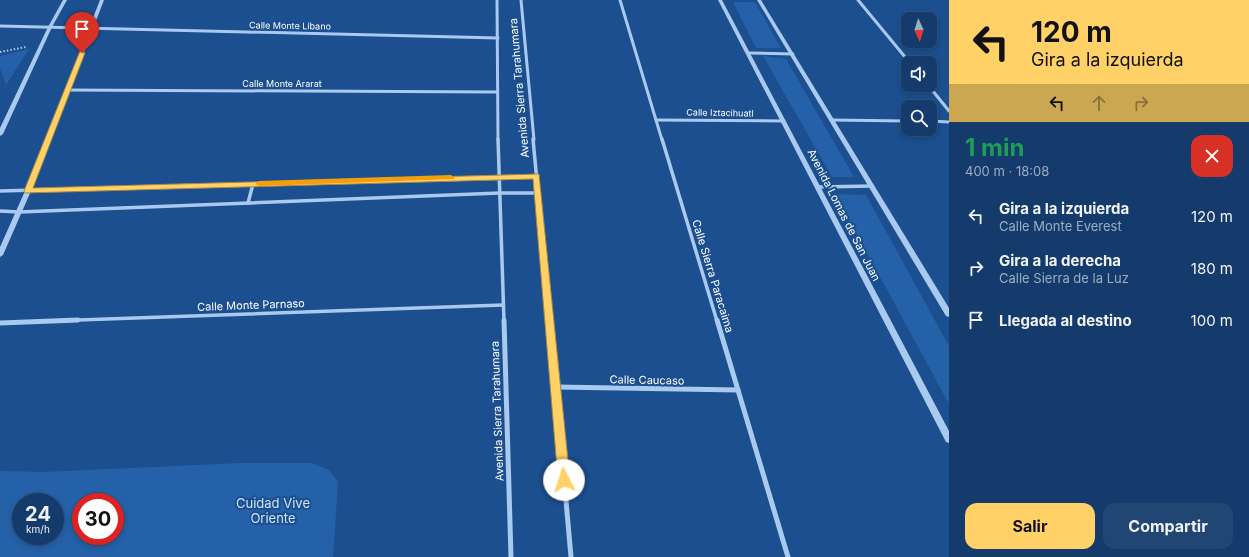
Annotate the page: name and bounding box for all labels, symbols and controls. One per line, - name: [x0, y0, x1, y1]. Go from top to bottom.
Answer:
- pin: [65, 12, 99, 53]
- north arrow: [901, 12, 937, 48]
- map controls: [901, 12, 937, 136]
- text: 120 m: [1031, 15, 1112, 49]
- icon: left: [965, 16, 1017, 68]
- icon: arrive: [71, 18, 93, 40]
- street label: Avenida Sierra Tarahumara: [506, 18, 532, 158]
- street label: Calle Monte Líbano: [249, 19, 331, 32]
- text: Gira a la izquierda: [1031, 49, 1184, 70]
- button: sound: [901, 56, 937, 92]
- street label: Calle Monte Ararat: [242, 78, 322, 89]
- icon: left: [1046, 92, 1068, 114]
- icon: ahead: [1088, 92, 1110, 114]
- icon: right: [1130, 92, 1152, 114]
- button: search: [901, 100, 937, 136]
- street label: Calle Iztacihuatl: [686, 106, 754, 119]
- text: 1 min: [965, 133, 1024, 162]
- button: close: [1191, 135, 1233, 177]
- street label: Avenida Lomas de San Juan: [805, 147, 883, 283]
- text: 400 m · 18:08: [965, 163, 1049, 179]
- text: Gira a la izquierda: [999, 199, 1129, 218]
- icon: left: [965, 205, 987, 227]
- text: 120 m: [1191, 207, 1233, 226]
- street label: Calle Sierra Paracaima: [689, 218, 737, 334]
- text: Calle Monte Everest: [999, 218, 1122, 234]
- text: Gira a la derecha: [999, 251, 1121, 270]
- icon: right: [965, 257, 987, 279]
- text: 180 m: [1191, 259, 1233, 278]
- text: Calle Sierra de la Luz: [999, 270, 1129, 286]
- street label: Calle Monte Parnaso: [197, 296, 305, 314]
- icon: arrive: [965, 309, 987, 331]
- text: Llegada al destino: [999, 311, 1132, 330]
- text: 100 m: [1191, 311, 1233, 330]
- street label: Avenida Sierra Tarahumara: [488, 341, 506, 481]
- street label: Calle Caucaso: [610, 372, 685, 388]
- position arrow: [543, 459, 585, 501]
- speed limit sign: 30: [72, 493, 124, 545]
- park label: Cuidad Vive Oriente: [236, 495, 310, 526]
- text: 24: [25, 502, 51, 526]
- button: Salir: [965, 503, 1095, 549]
- button: Compartir: [1103, 503, 1233, 549]
- text: km/h: [26, 523, 50, 535]

